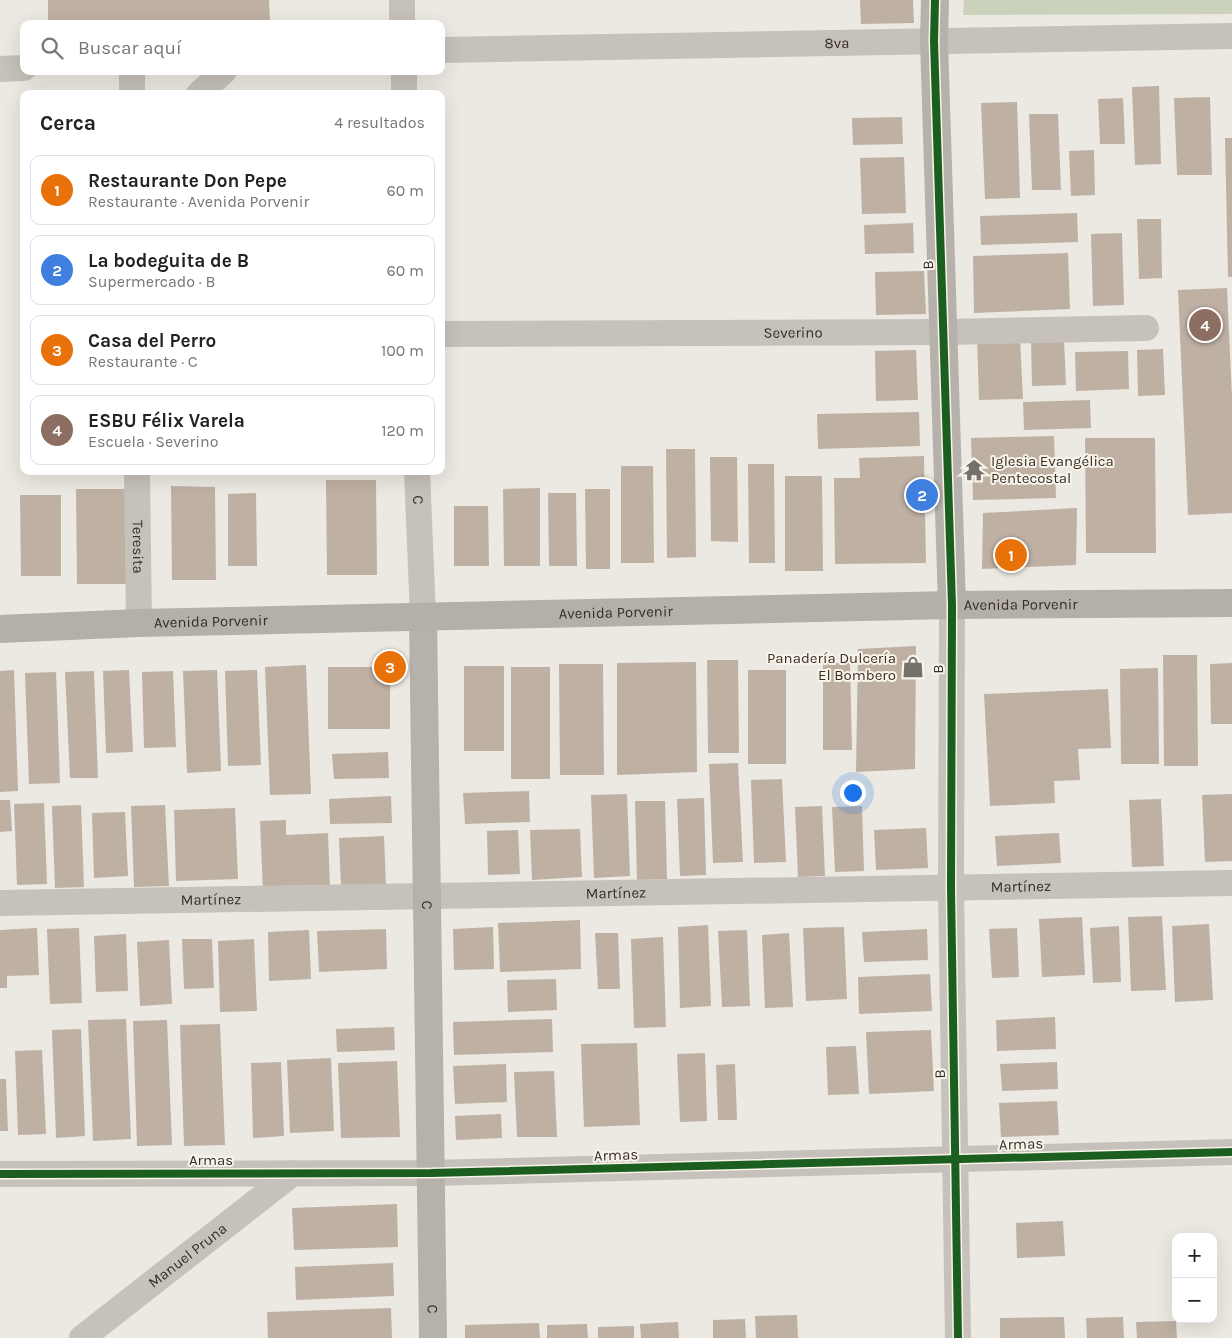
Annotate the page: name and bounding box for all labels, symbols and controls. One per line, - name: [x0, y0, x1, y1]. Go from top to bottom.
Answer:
- search box: [20, 20, 445, 75]
- icon: search: [38, 34, 66, 62]
- street label: 8va: [824, 34, 850, 52]
- text: Buscar aquí: [78, 37, 182, 59]
- text: Cerca: [40, 111, 96, 135]
- text: 4 resultados: [334, 113, 425, 132]
- text: Restaurante Don Pepe: [88, 170, 287, 192]
- text: 1: [54, 181, 60, 200]
- text: 60 m: [387, 181, 424, 200]
- text: Restaurante · Avenida Porvenir: [88, 192, 309, 211]
- text: La bodeguita de B: [88, 250, 249, 272]
- street label: B: [919, 260, 937, 270]
- text: 2: [52, 261, 62, 280]
- text: 60 m: [387, 261, 424, 280]
- text: Supermercado · B: [88, 272, 215, 291]
- pin: 4: [1189, 306, 1221, 344]
- street label: Severino: [763, 323, 823, 342]
- text: Casa del Perro: [88, 330, 216, 352]
- text: 3: [52, 341, 62, 360]
- text: 100 m: [381, 341, 424, 360]
- text: Restaurante · C: [88, 352, 198, 371]
- text: ESBU Félix Varela: [88, 410, 245, 432]
- text: 4: [52, 421, 62, 440]
- text: 120 m: [381, 421, 424, 440]
- text: Escuela · Severino: [88, 432, 218, 451]
- place label: Iglesia Evangélica Pentecostal: [991, 452, 1114, 487]
- temple icon: Iglesia Evangélica Pentecostal: [961, 457, 987, 483]
- pin: 2: [906, 476, 938, 514]
- street label: C: [409, 495, 427, 505]
- street label: Teresita: [129, 520, 147, 574]
- pin: 1: [995, 536, 1027, 574]
- street label: Avenida Porvenir: [964, 595, 1078, 614]
- street label: Avenida Porvenir: [559, 602, 674, 623]
- street label: Avenida Porvenir: [154, 611, 269, 632]
- pin: 3: [374, 648, 406, 686]
- place label: Panadería Dulcería El Bombero: [767, 649, 896, 684]
- shop icon: Panadería Dulcería El Bombero: [900, 654, 926, 680]
- street label: B: [929, 664, 947, 674]
- your location: [840, 780, 866, 806]
- street label: Martínez: [991, 877, 1051, 896]
- street label: Martínez: [586, 884, 646, 902]
- street label: Martínez: [181, 890, 241, 909]
- street label: C: [418, 900, 436, 910]
- street label: B: [931, 1069, 949, 1079]
- street label: Armas: [999, 1134, 1043, 1154]
- street label: Armas: [594, 1145, 638, 1165]
- street label: Armas: [189, 1151, 233, 1169]
- street label: Manuel Pruna: [145, 1219, 230, 1292]
- map controls: [1172, 1233, 1217, 1323]
- button: +: [1172, 1233, 1217, 1278]
- button: −: [1172, 1278, 1217, 1323]
- street label: C: [424, 1304, 442, 1314]

